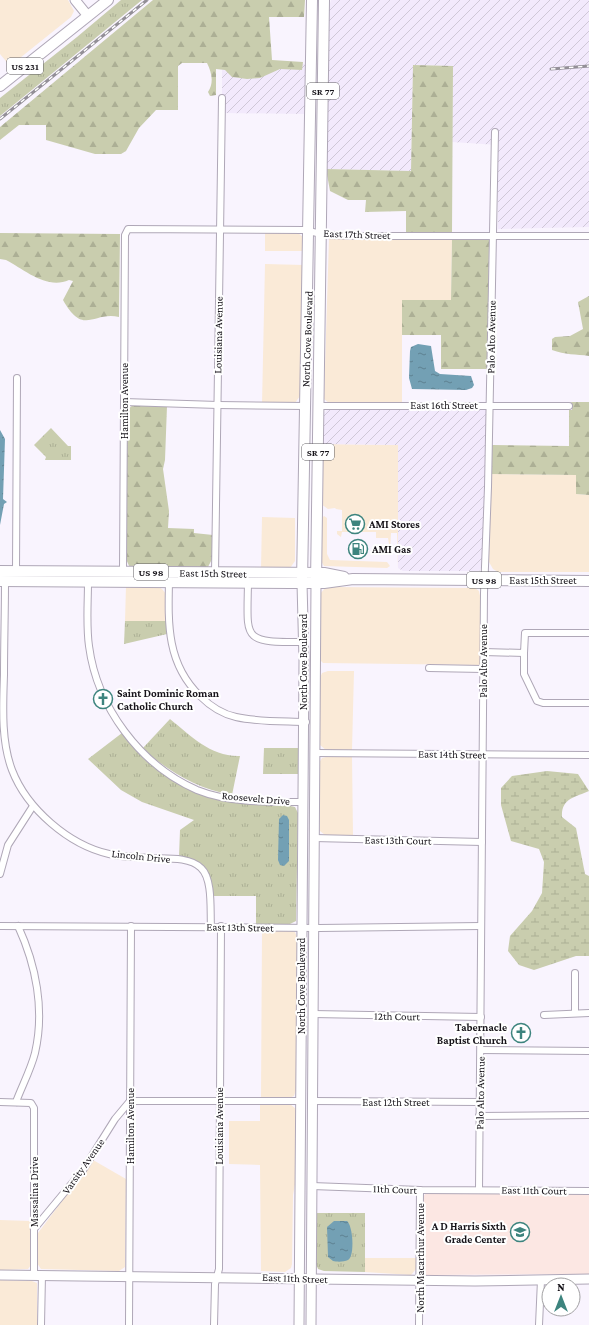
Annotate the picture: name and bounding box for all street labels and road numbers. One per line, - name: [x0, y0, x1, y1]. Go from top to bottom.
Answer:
- road number: US 231: [7, 58, 43, 74]
- road number: SR 77: [307, 83, 339, 99]
- street label: East 17th Street: [323, 227, 391, 241]
- street label: North Cove Boulevard: [299, 290, 315, 387]
- street label: Louisiana Avenue: [211, 296, 225, 374]
- street label: Palo Alto Avenue: [484, 300, 498, 374]
- street label: Hamilton Avenue: [118, 363, 130, 439]
- street label: East 16th Street: [410, 399, 478, 411]
- road number: SR 77: [302, 444, 334, 460]
- road number: US 98: [134, 564, 168, 580]
- street label: East 15th Street: [179, 566, 247, 580]
- road number: US 98: [467, 572, 501, 588]
- street label: East 15th Street: [509, 574, 577, 586]
- street label: North Cove Boulevard: [297, 614, 309, 710]
- street label: Palo Alto Avenue: [477, 624, 489, 698]
- street label: East 14th Street: [418, 747, 486, 761]
- street label: Roosevelt Drive: [221, 789, 291, 807]
- street label: East 13th Court: [364, 833, 432, 847]
- street label: Lincoln Drive: [111, 847, 171, 865]
- street label: East 13th Street: [206, 920, 274, 934]
- street label: North Cove Boulevard: [295, 938, 307, 1034]
- street label: 12th Court: [374, 1010, 420, 1022]
- street label: Palo Alto Avenue: [473, 1056, 487, 1130]
- street label: Louisiana Avenue: [213, 1087, 225, 1165]
- street label: Hamilton Avenue: [124, 1088, 136, 1164]
- street label: East 12th Street: [362, 1096, 430, 1108]
- street label: Varsity Avenue: [59, 1136, 107, 1197]
- street label: Massalina Drive: [28, 1156, 40, 1227]
- street label: 11th Court: [373, 1182, 418, 1196]
- street label: East 11th Court: [501, 1183, 567, 1197]
- street label: North Macarthur Avenue: [414, 1203, 426, 1313]
- street label: East 11th Street: [262, 1271, 328, 1285]

